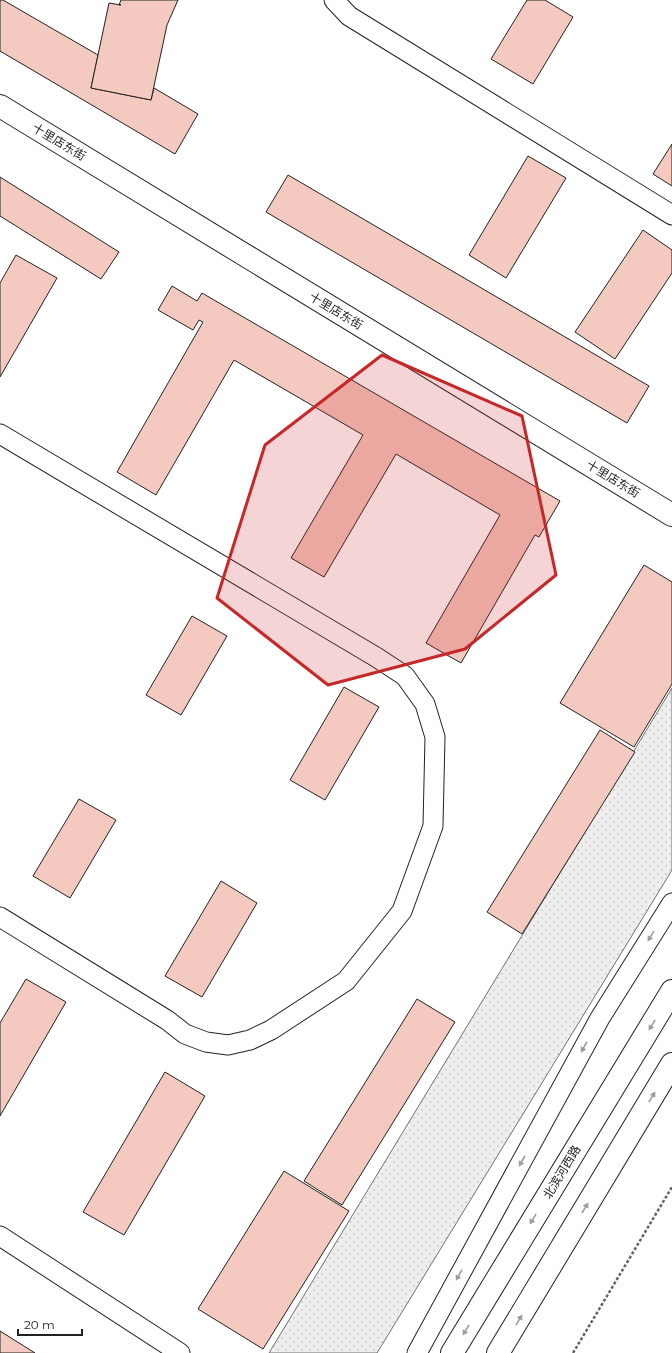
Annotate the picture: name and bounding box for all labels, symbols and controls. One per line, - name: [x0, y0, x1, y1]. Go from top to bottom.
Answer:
- street label: 十里店东街: [30, 120, 89, 163]
- street label: 十里店东街: [307, 289, 366, 332]
- street label: 十里店东街: [584, 457, 643, 500]
- one-way arrow: [648, 930, 655, 942]
- one-way arrow: [648, 1019, 655, 1031]
- one-way arrow: [581, 1041, 588, 1053]
- one-way arrow: [649, 1091, 656, 1103]
- street label: 北滨河西路: [540, 1142, 583, 1201]
- one-way arrow: [519, 1155, 525, 1167]
- one-way arrow: [582, 1202, 589, 1214]
- one-way arrow: [530, 1213, 537, 1225]
- one-way arrow: [456, 1269, 463, 1281]
- scale bar: [18, 1311, 82, 1337]
- one-way arrow: [515, 1314, 522, 1326]
- text: 20 m: [24, 1317, 55, 1332]
- one-way arrow: [462, 1324, 469, 1336]

